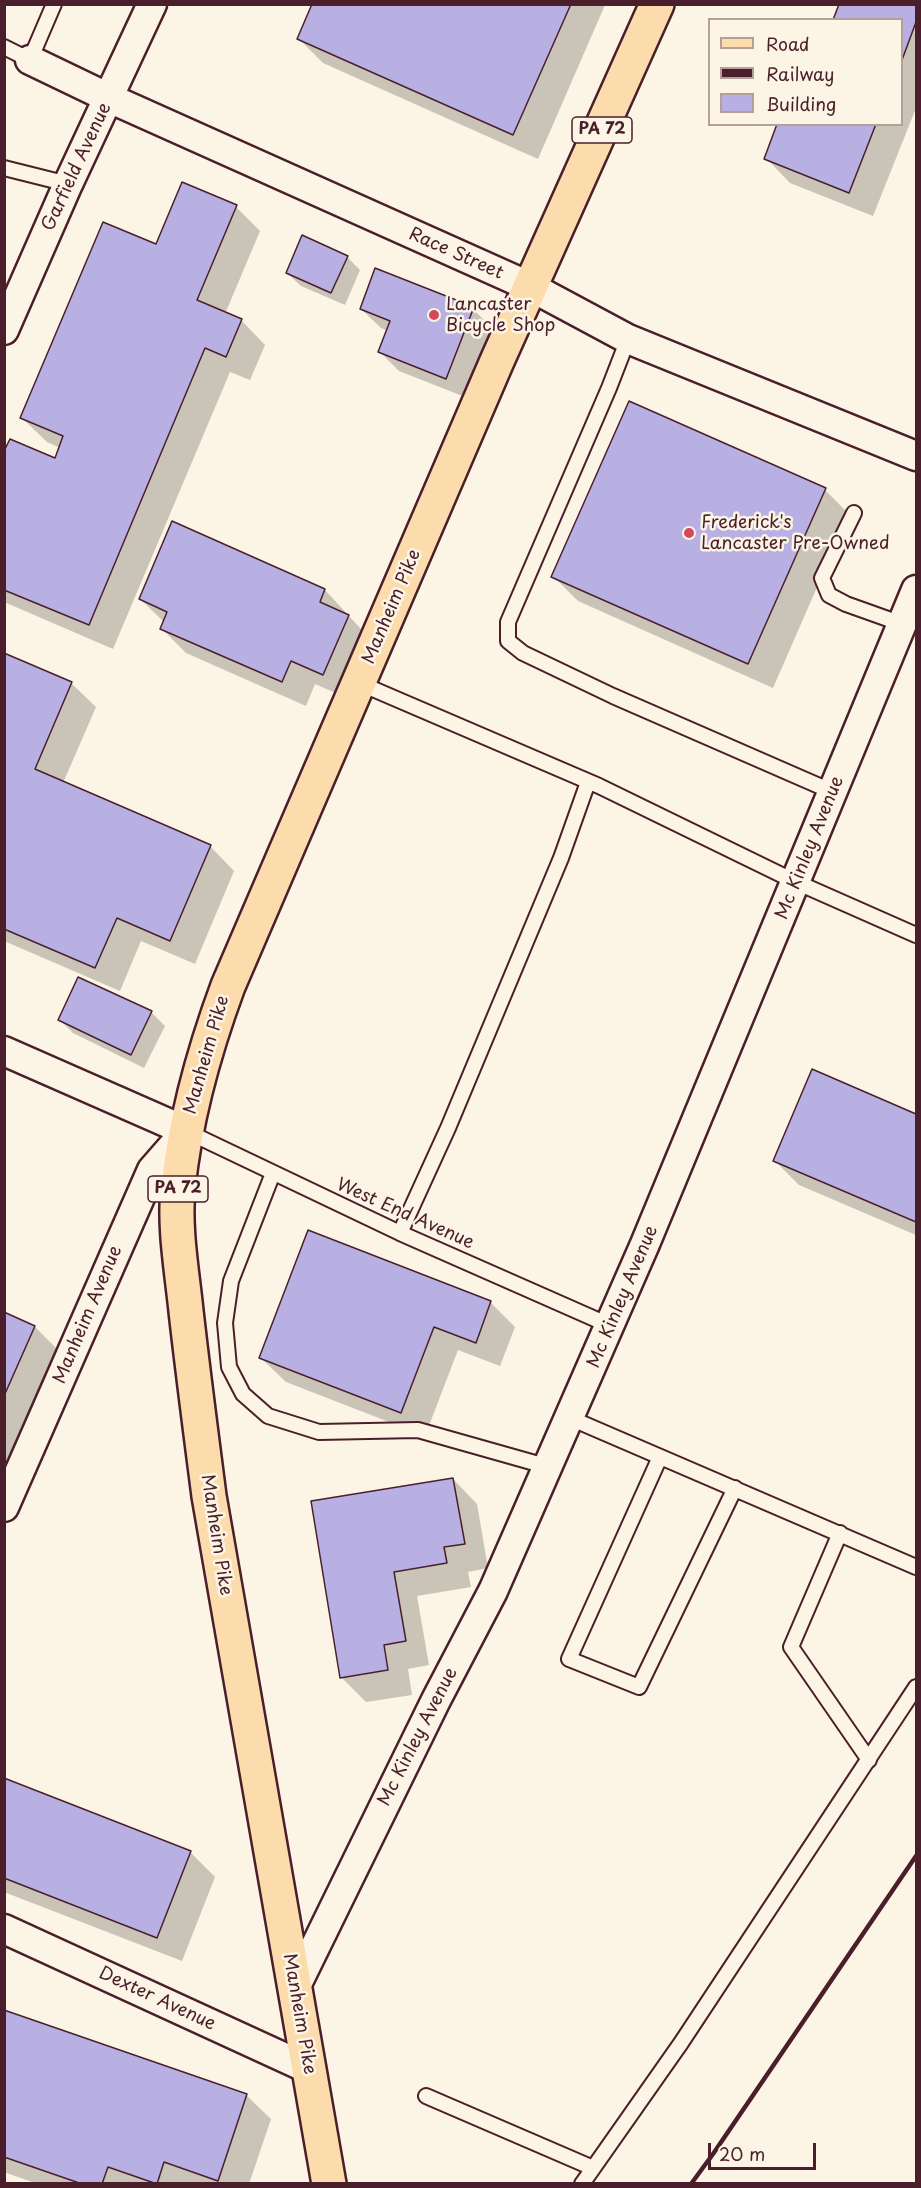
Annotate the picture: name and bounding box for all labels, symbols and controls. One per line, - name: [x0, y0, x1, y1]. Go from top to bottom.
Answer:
- legend: [708, 18, 903, 126]
- text: Road: [766, 30, 810, 57]
- text: Railway: [766, 60, 834, 87]
- text: Building: [766, 90, 836, 117]
- street label: Garfield Avenue: [38, 99, 116, 235]
- road number: PA 72: [572, 117, 632, 143]
- street label: Race Street: [405, 224, 507, 284]
- place label: Lancaster Bicycle Shop: [446, 294, 555, 336]
- marker: Lancaster Bicycle Shop: [427, 308, 441, 322]
- place label: Frederick's Lancaster Pre-Owned: [701, 512, 890, 554]
- marker: Frederick's Lancaster Pre-Owned: [682, 526, 696, 540]
- street label: Manheim Pike: [358, 546, 426, 668]
- street label: Mc Kinley Avenue: [771, 773, 849, 923]
- street label: Manheim Pike: [180, 993, 234, 1117]
- street label: West End Avenue: [333, 1174, 477, 1254]
- road number: PA 72: [148, 1176, 208, 1202]
- street label: Mc Kinley Avenue: [583, 1222, 663, 1372]
- street label: Manheim Avenue: [49, 1243, 127, 1387]
- street label: Manheim Pike: [196, 1473, 236, 1597]
- street label: Mc Kinley Avenue: [374, 1664, 462, 1810]
- street label: Manheim Pike: [278, 1952, 320, 2076]
- street label: Dexter Avenue: [95, 1963, 219, 2035]
- scale bar: [711, 2131, 819, 2169]
- text: 20 m: [719, 2140, 765, 2167]

